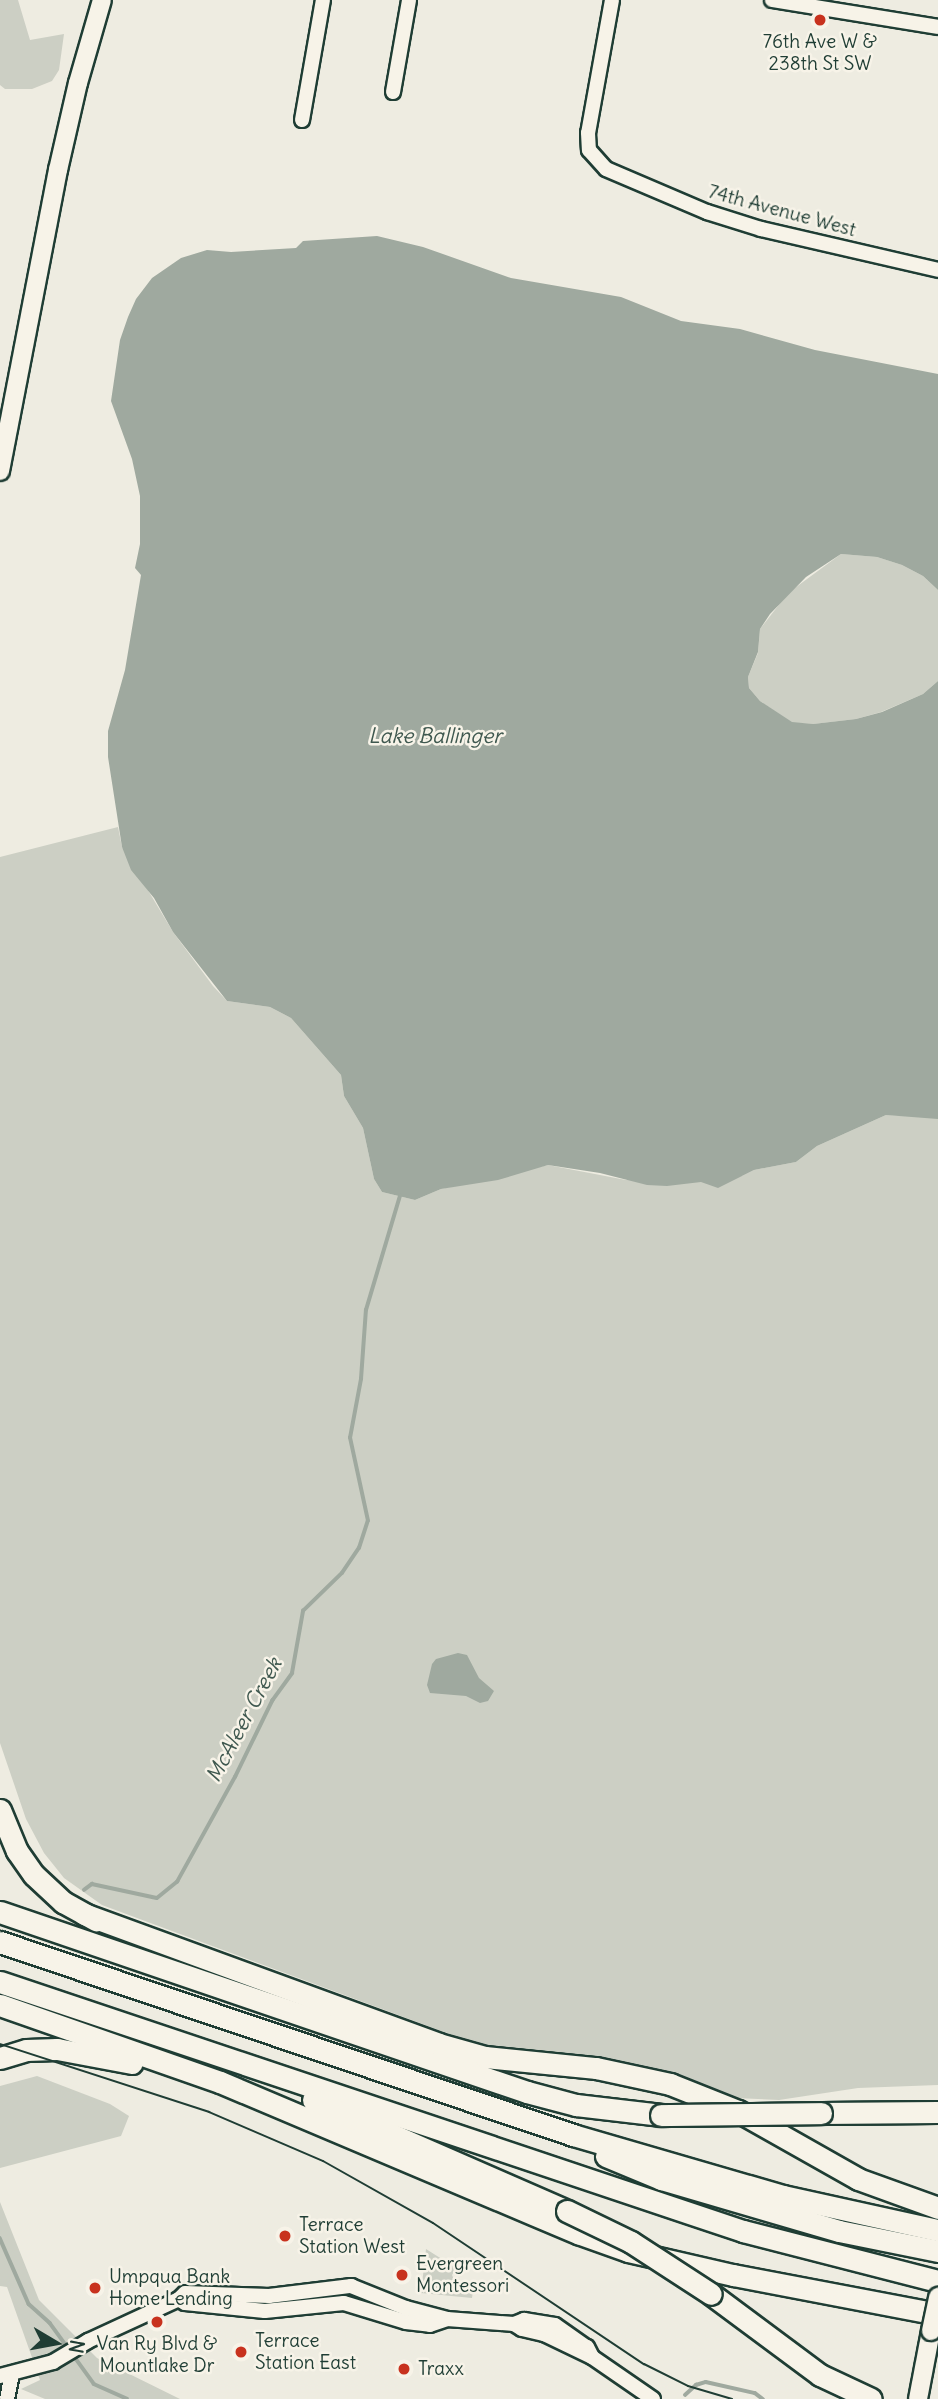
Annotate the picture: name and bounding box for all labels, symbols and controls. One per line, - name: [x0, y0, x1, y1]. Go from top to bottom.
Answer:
- marker: 76th Ave W & 238th St SW: [812, 12, 828, 28]
- place label: 76th Ave W & 238th St SW: [763, 31, 877, 75]
- street label: 74th Avenue West: [706, 180, 858, 242]
- water label: Lake Ballinger: [368, 723, 502, 749]
- water label: McAleer Creek: [201, 1654, 287, 1786]
- place label: Terrace Station West: [299, 2214, 405, 2258]
- marker: Terrace Station West: [277, 2228, 293, 2244]
- place label: Evergreen Montessori: [416, 2253, 509, 2297]
- place label: Umpqua Bank Home Lending: [109, 2266, 233, 2310]
- marker: Evergreen Montessori: [394, 2267, 410, 2283]
- marker: Umpqua Bank Home Lending: [87, 2280, 103, 2296]
- north arrow: [21, 2308, 91, 2378]
- marker: Van Ry Blvd & Mountlake Dr: [149, 2314, 165, 2330]
- place label: Terrace Station East: [255, 2330, 356, 2374]
- place label: Van Ry Blvd & Mountlake Dr: [97, 2333, 217, 2377]
- text: N: [64, 2338, 90, 2355]
- marker: Terrace Station East: [233, 2344, 249, 2360]
- place label: Traxx: [418, 2358, 464, 2380]
- marker: Traxx: [396, 2361, 412, 2377]

